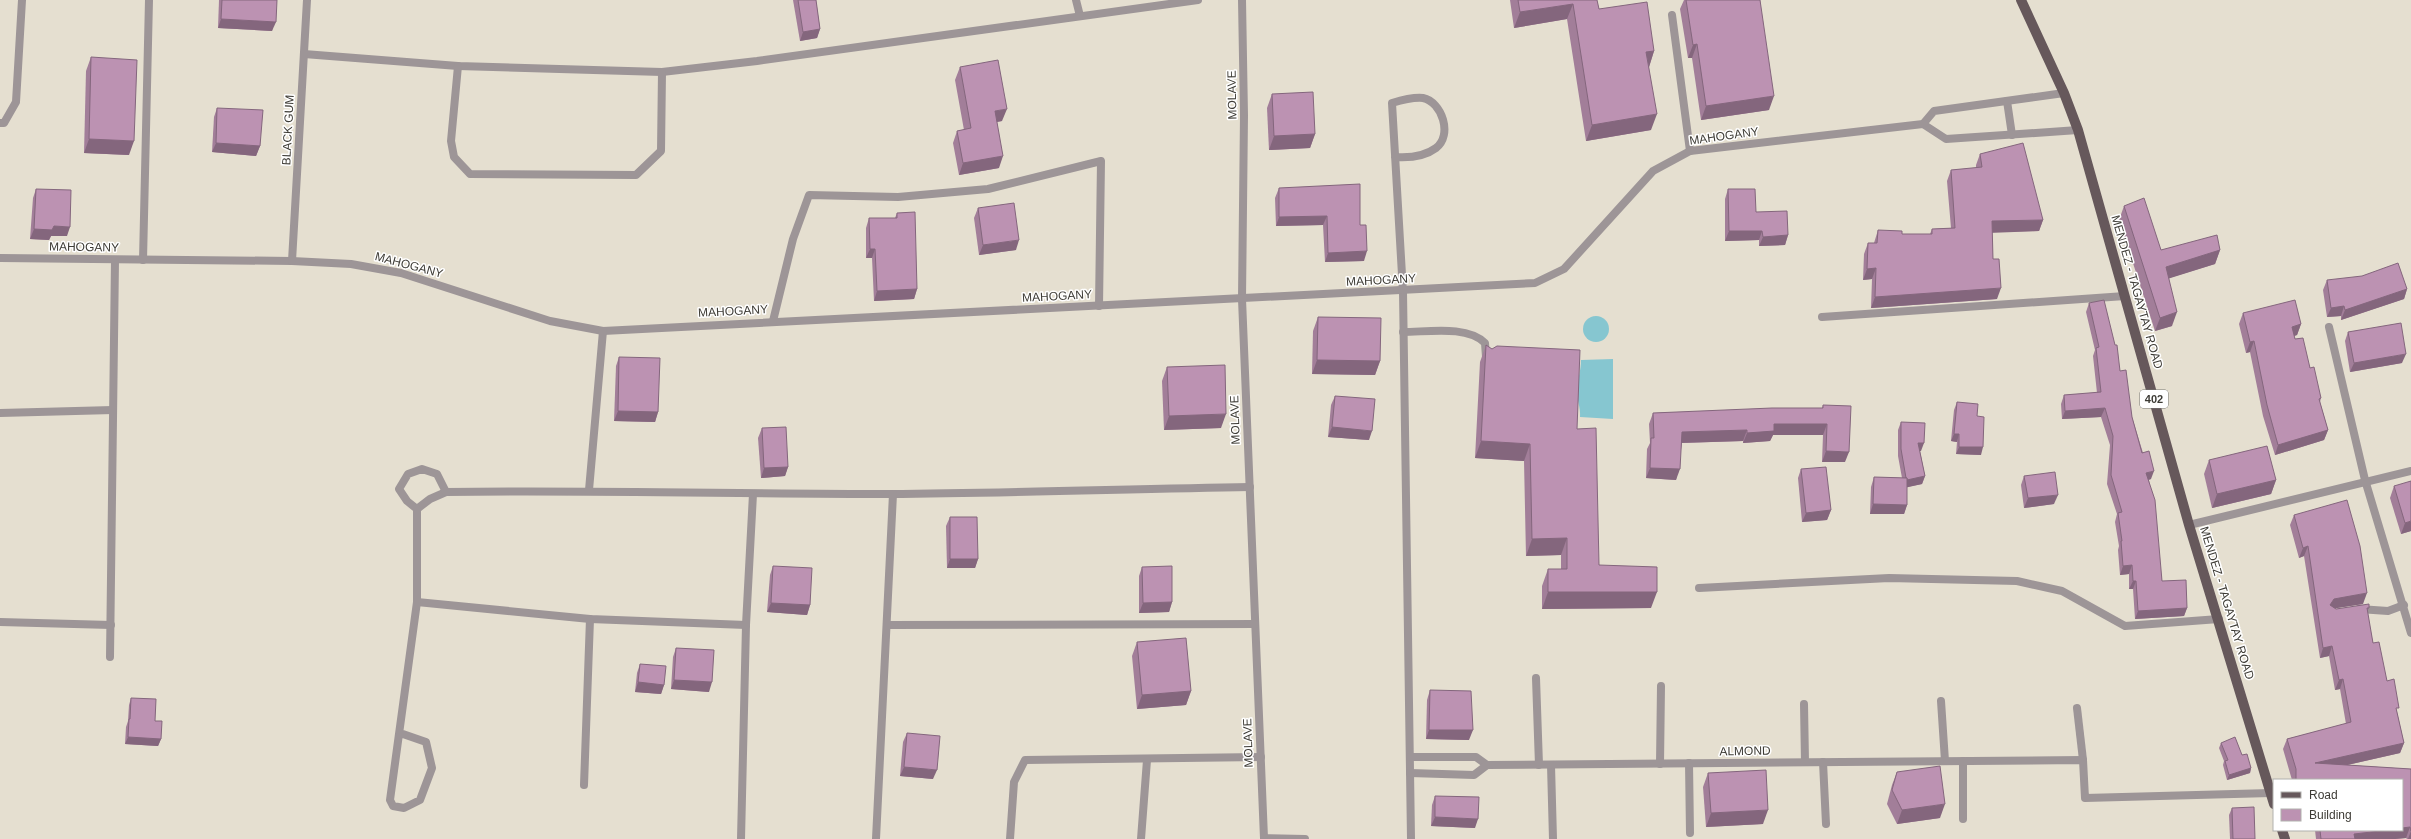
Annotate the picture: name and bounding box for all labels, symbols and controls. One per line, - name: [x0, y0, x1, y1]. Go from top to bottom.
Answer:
- street label: MOLAVE: [1225, 70, 1239, 120]
- street label: BLACK GUM: [279, 94, 297, 166]
- street label: MAHOGANY: [1688, 124, 1760, 148]
- street label: MENDEZ - TAGAYTAY ROAD: [2108, 213, 2166, 371]
- street label: MAHOGANY: [49, 239, 119, 255]
- street label: MAHOGANY: [373, 249, 445, 281]
- street label: MAHOGANY: [1346, 271, 1416, 289]
- street label: MAHOGANY: [1022, 287, 1092, 305]
- street label: MAHOGANY: [698, 302, 768, 320]
- road number: 402: [2140, 390, 2168, 408]
- street label: MOLAVE: [1227, 395, 1243, 445]
- street label: MENDEZ - TAGAYTAY ROAD: [2197, 525, 2257, 682]
- street label: MOLAVE: [1240, 718, 1256, 768]
- street label: ALMOND: [1719, 744, 1771, 758]
- legend: [2273, 779, 2403, 831]
- text: Road: [2309, 788, 2338, 802]
- text: Building: [2309, 808, 2352, 822]

